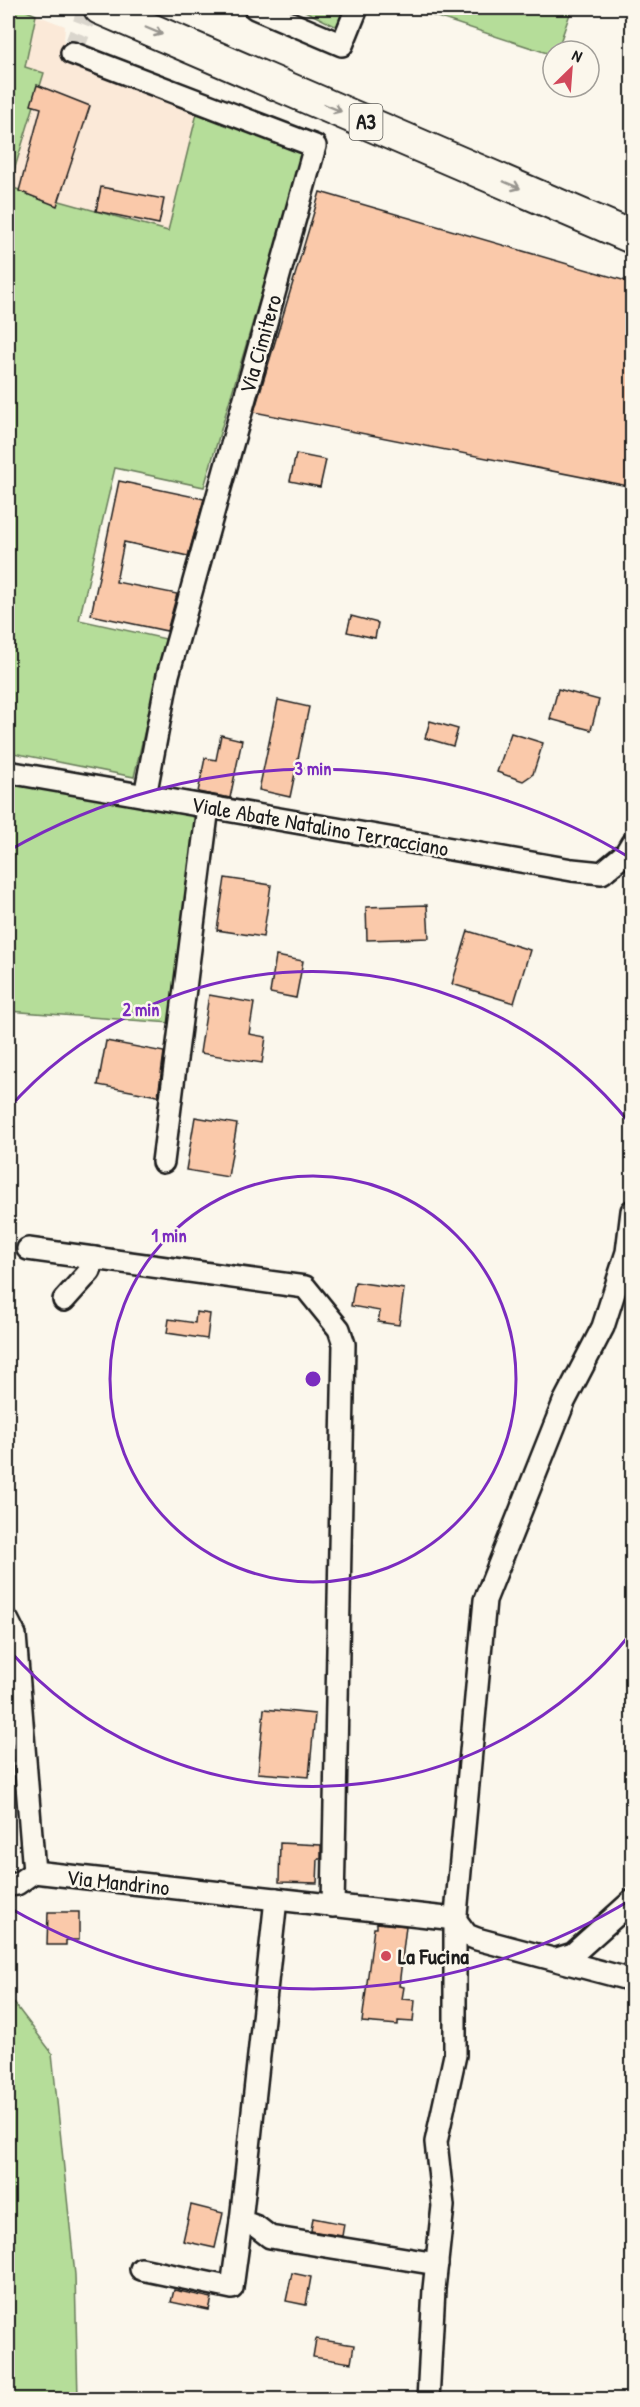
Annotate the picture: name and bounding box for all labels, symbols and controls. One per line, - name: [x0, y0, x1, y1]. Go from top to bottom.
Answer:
- one-way arrow: [144, 26, 162, 37]
- north arrow: [541, 39, 601, 99]
- text: N: [569, 44, 586, 67]
- one-way arrow: [323, 103, 341, 114]
- road number: A3: [350, 104, 382, 140]
- one-way arrow: [502, 180, 520, 191]
- street label: Via Cimitero: [232, 291, 288, 397]
- text: 3 min: [295, 756, 331, 781]
- street label: Viale Abate Natalino Terracciano: [189, 789, 451, 863]
- text: 2 min: [123, 997, 159, 1022]
- text: 1 min: [151, 1223, 187, 1248]
- centre of rings: [303, 1369, 323, 1389]
- street label: Via Mandrino: [65, 1862, 171, 1902]
- place label: La Fucina: [398, 1941, 469, 1971]
- marker: La Fucina: [379, 1949, 393, 1963]

